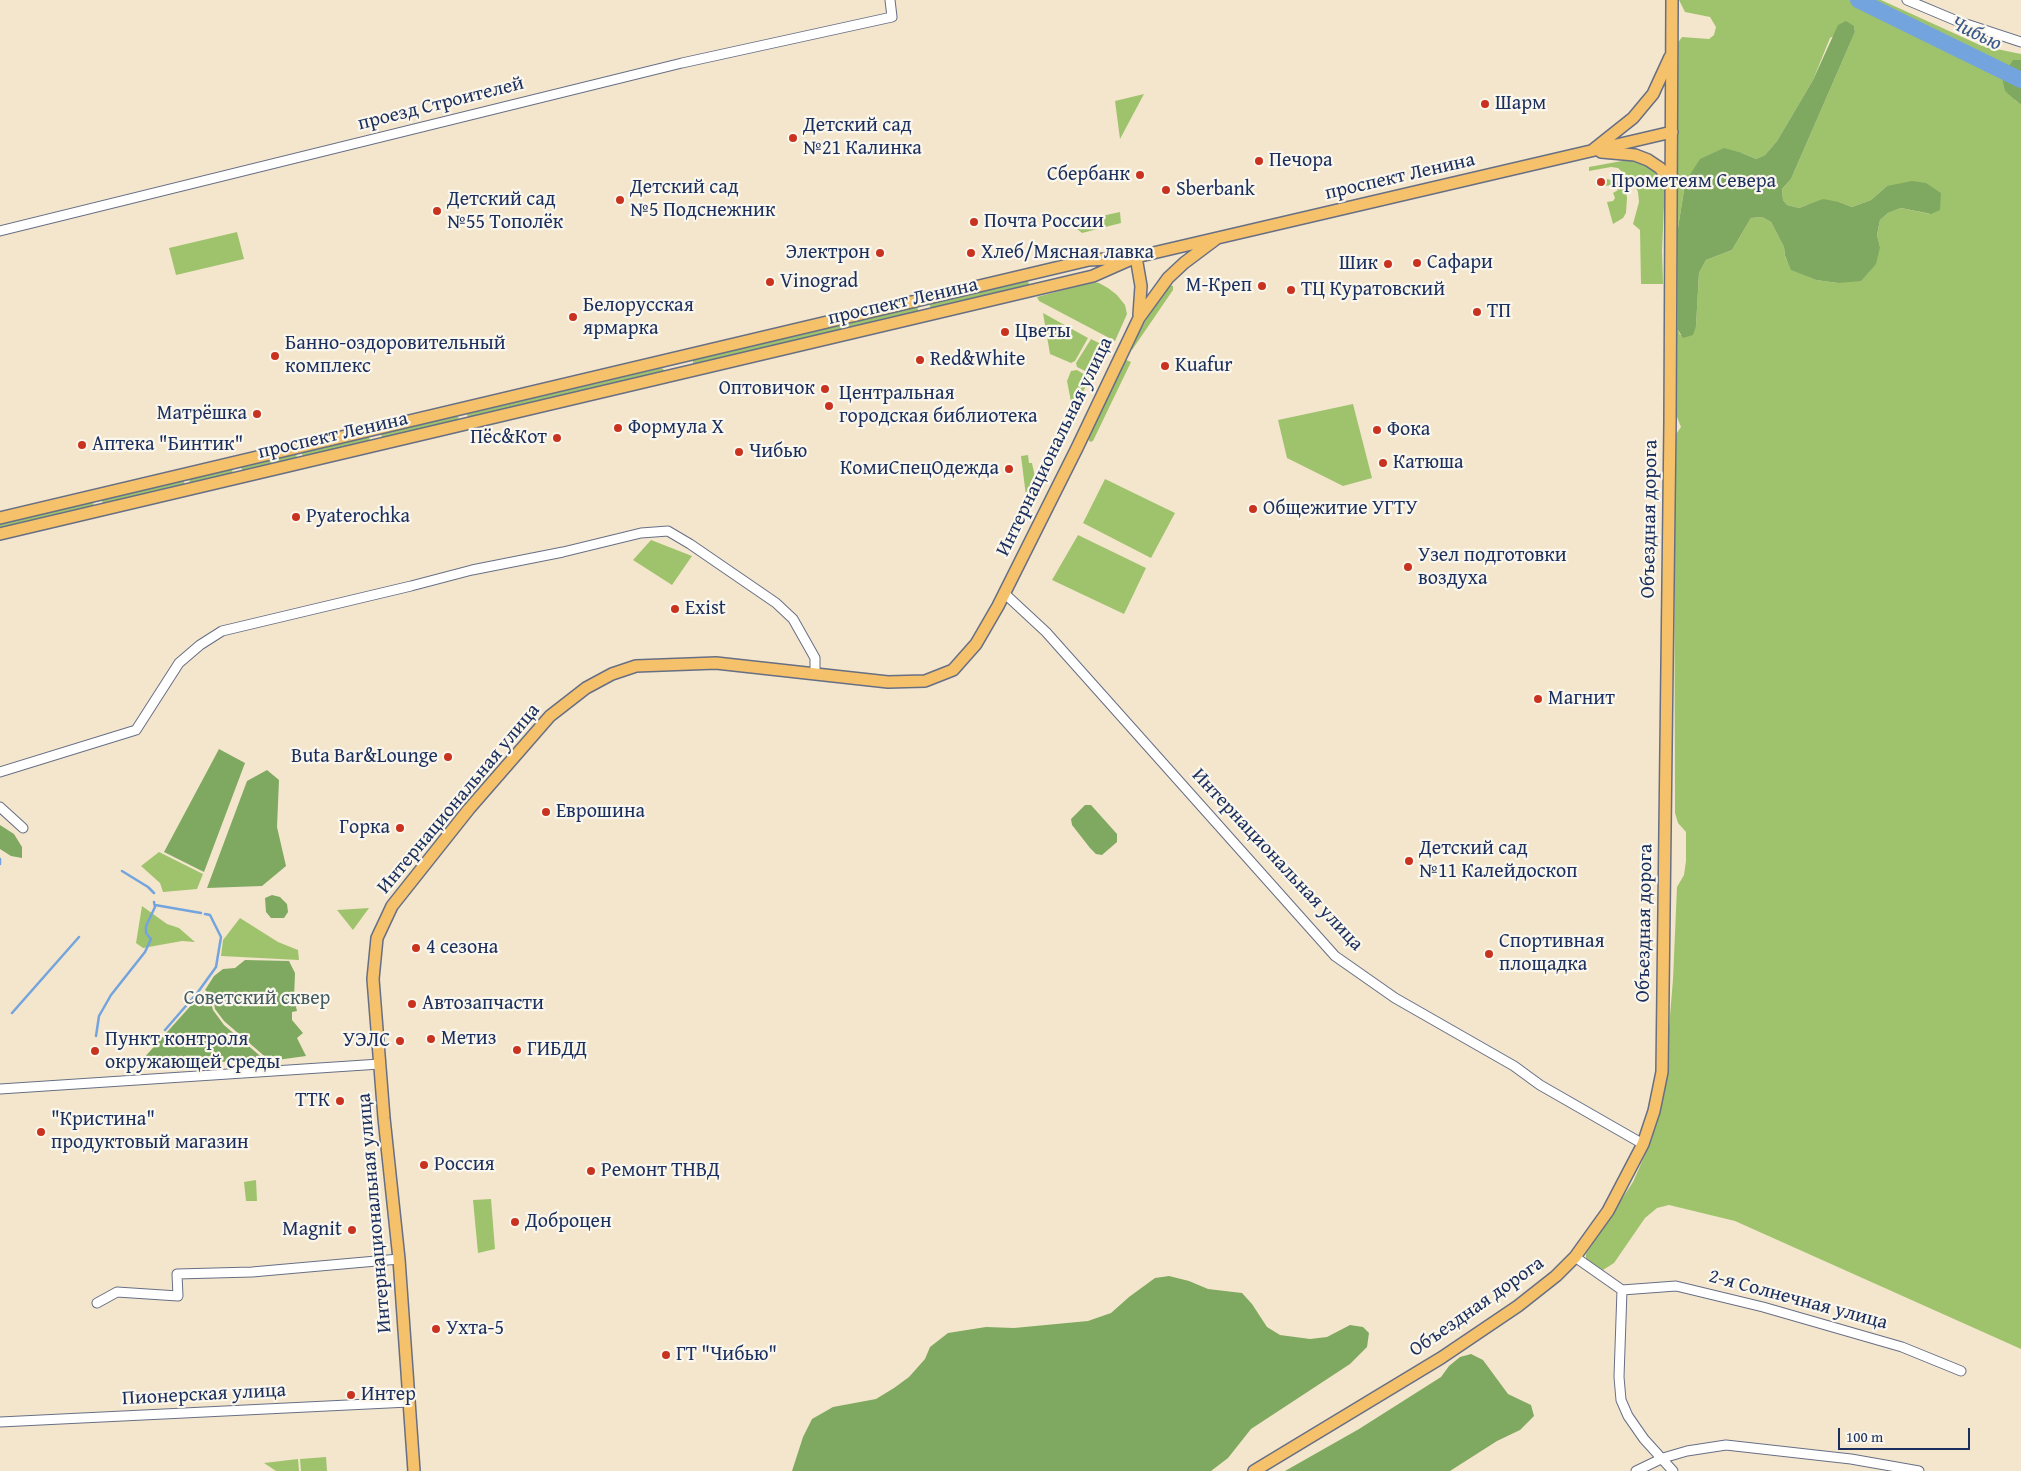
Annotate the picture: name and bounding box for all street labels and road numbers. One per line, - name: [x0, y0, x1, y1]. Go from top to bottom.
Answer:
- street label: проезд Строителей: [355, 72, 527, 136]
- street label: проспект Ленина: [1323, 148, 1477, 206]
- street label: проспект Ленина: [826, 273, 980, 331]
- street label: Интернациональная улица: [991, 334, 1119, 560]
- street label: проспект Ленина: [256, 407, 410, 465]
- street label: Объездная дорога: [1637, 439, 1663, 599]
- street label: Интернациональная улица: [372, 699, 546, 899]
- street label: Интернациональная улица: [1186, 764, 1368, 956]
- street label: Объездная дорога: [1632, 843, 1658, 1003]
- street label: Интернациональная улица: [353, 1092, 397, 1334]
- street label: Объездная дорога: [1405, 1252, 1549, 1362]
- street label: 2-я Солнечная улица: [1706, 1265, 1890, 1335]
- street label: Пионерская улица: [121, 1379, 287, 1411]

